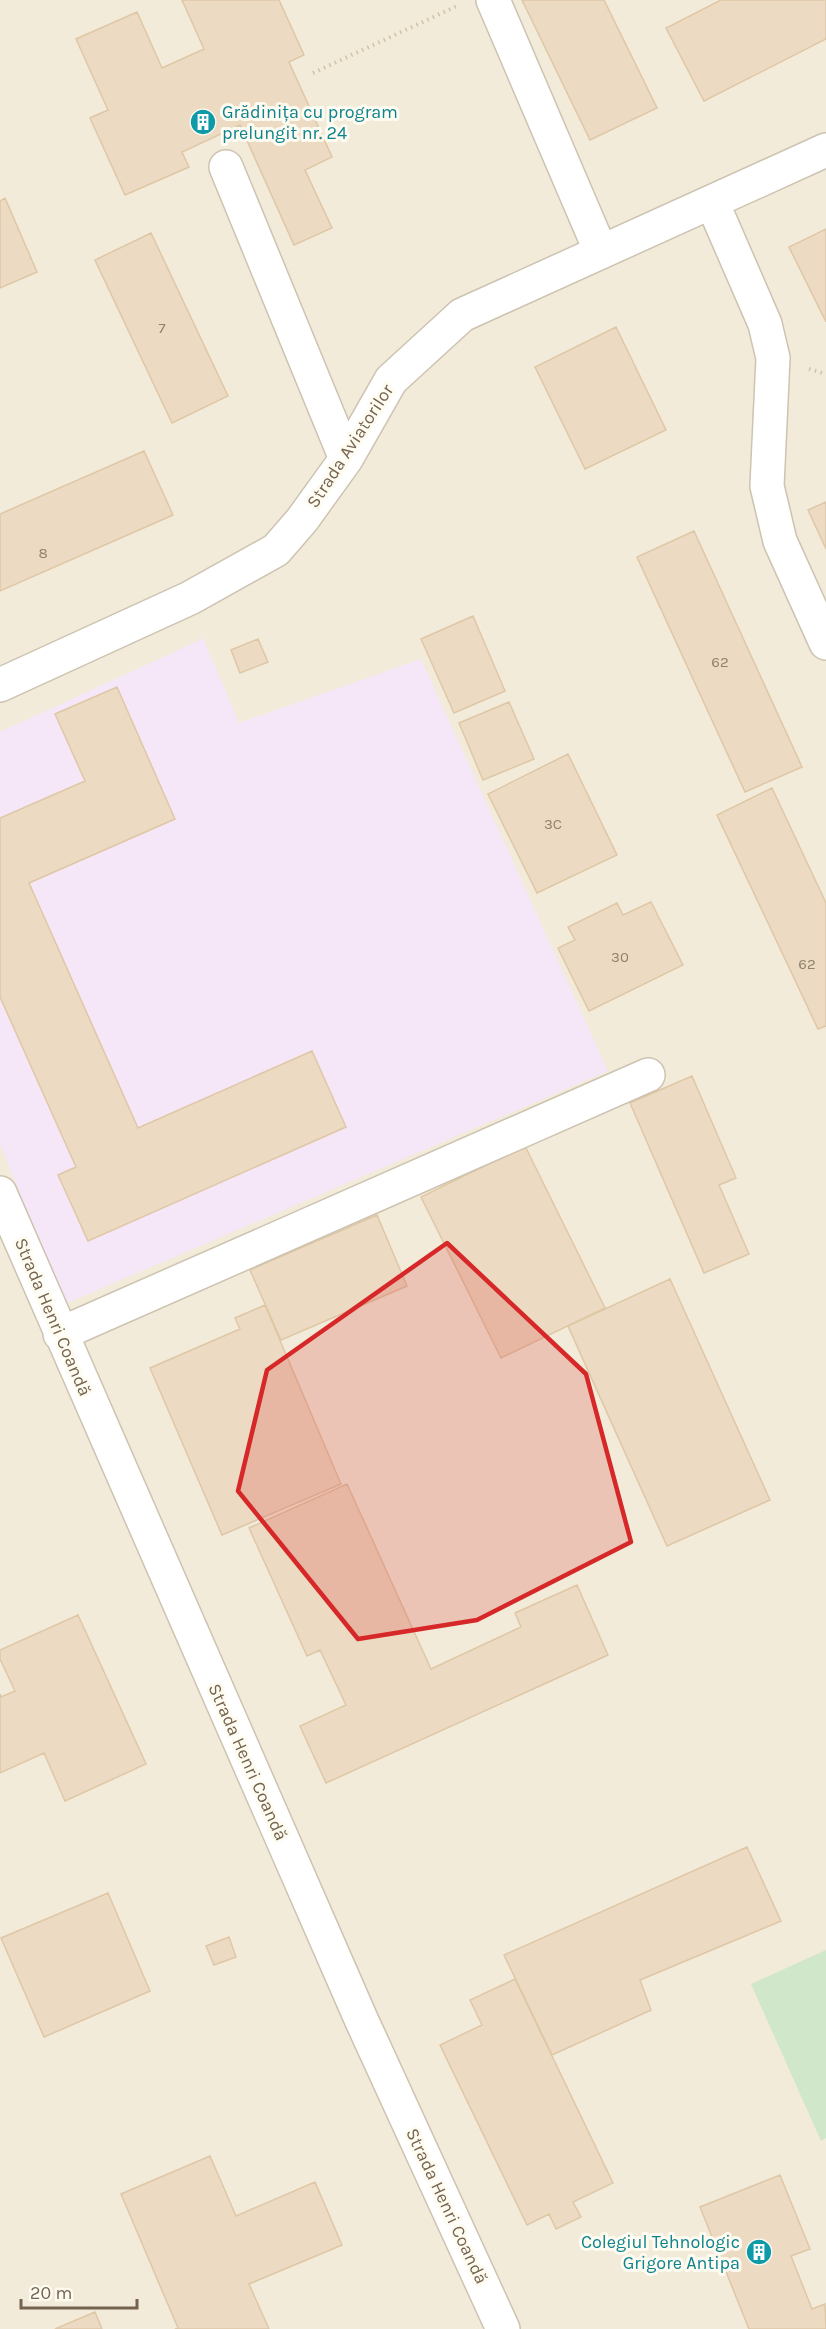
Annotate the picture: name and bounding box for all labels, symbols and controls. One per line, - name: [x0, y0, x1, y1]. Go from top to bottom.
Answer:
- place label: Grădinița cu program prelungit nr. 24: [222, 101, 398, 144]
- building icon: Grădinița cu program prelungit nr. 24: [188, 107, 218, 137]
- house number: 7: [158, 319, 166, 337]
- street label: Strada Aviatorilor: [302, 380, 398, 512]
- house number: 8: [38, 544, 48, 562]
- house number: 62: [711, 653, 729, 671]
- house number: 3C: [544, 815, 562, 833]
- house number: 30: [611, 948, 629, 966]
- house number: 62: [798, 955, 816, 973]
- street label: Strada Henri Coandă: [10, 1235, 96, 1399]
- street label: Strada Henri Coandă: [203, 1680, 293, 1844]
- street label: Strada Henri Coandă: [401, 2125, 493, 2287]
- place label: Colegiul Tehnologic Grigore Antipa: [581, 2231, 740, 2274]
- building icon: Colegiul Tehnologic Grigore Antipa: [744, 2237, 774, 2267]
- scale bar: [21, 2272, 136, 2310]
- text: 20 m: [30, 2282, 72, 2304]

